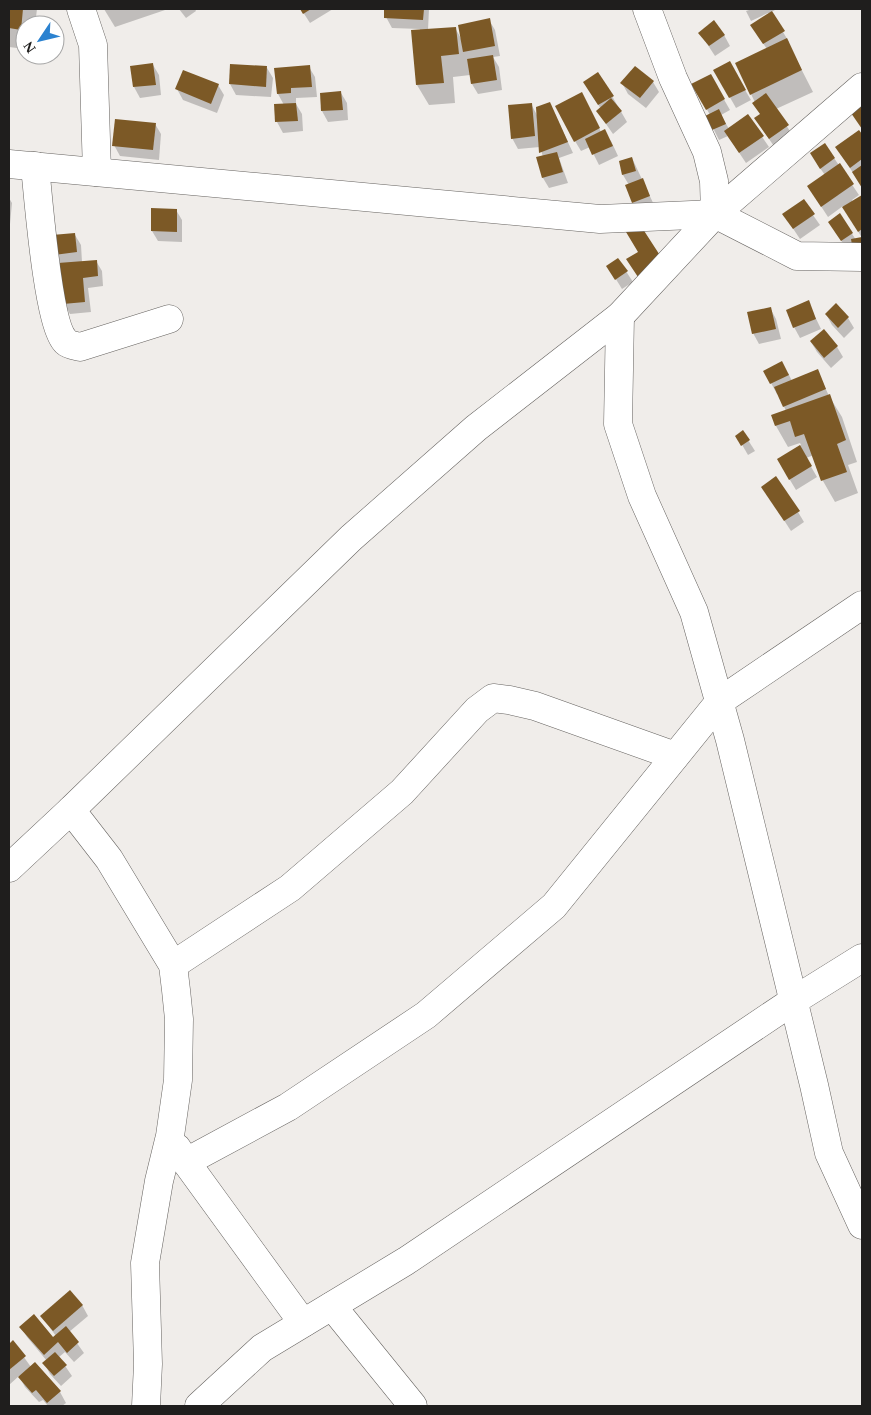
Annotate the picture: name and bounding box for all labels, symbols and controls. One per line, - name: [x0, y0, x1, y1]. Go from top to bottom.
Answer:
- north arrow: [15, 15, 65, 65]
- text: N: [21, 39, 39, 56]

